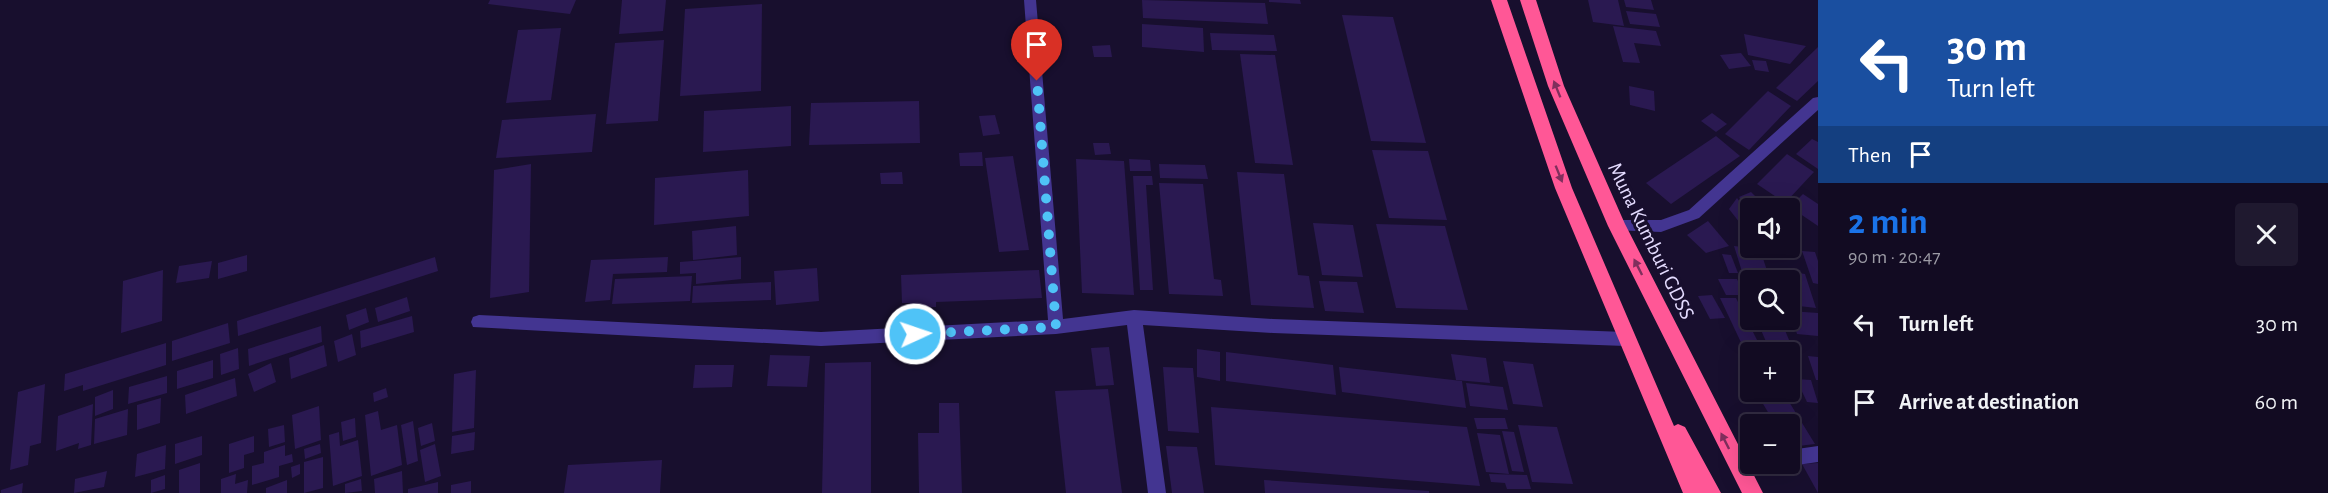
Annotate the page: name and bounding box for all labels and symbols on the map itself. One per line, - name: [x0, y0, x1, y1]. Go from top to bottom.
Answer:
- pin: [1011, 19, 1062, 81]
- one-way arrow: [1552, 80, 1562, 98]
- street label: Muna Kumburi GDSS: [1604, 159, 1698, 323]
- one-way arrow: [1555, 165, 1564, 183]
- one-way arrow: [1633, 258, 1643, 276]
- position arrow: [883, 302, 947, 366]
- one-way arrow: [1721, 433, 1730, 450]

